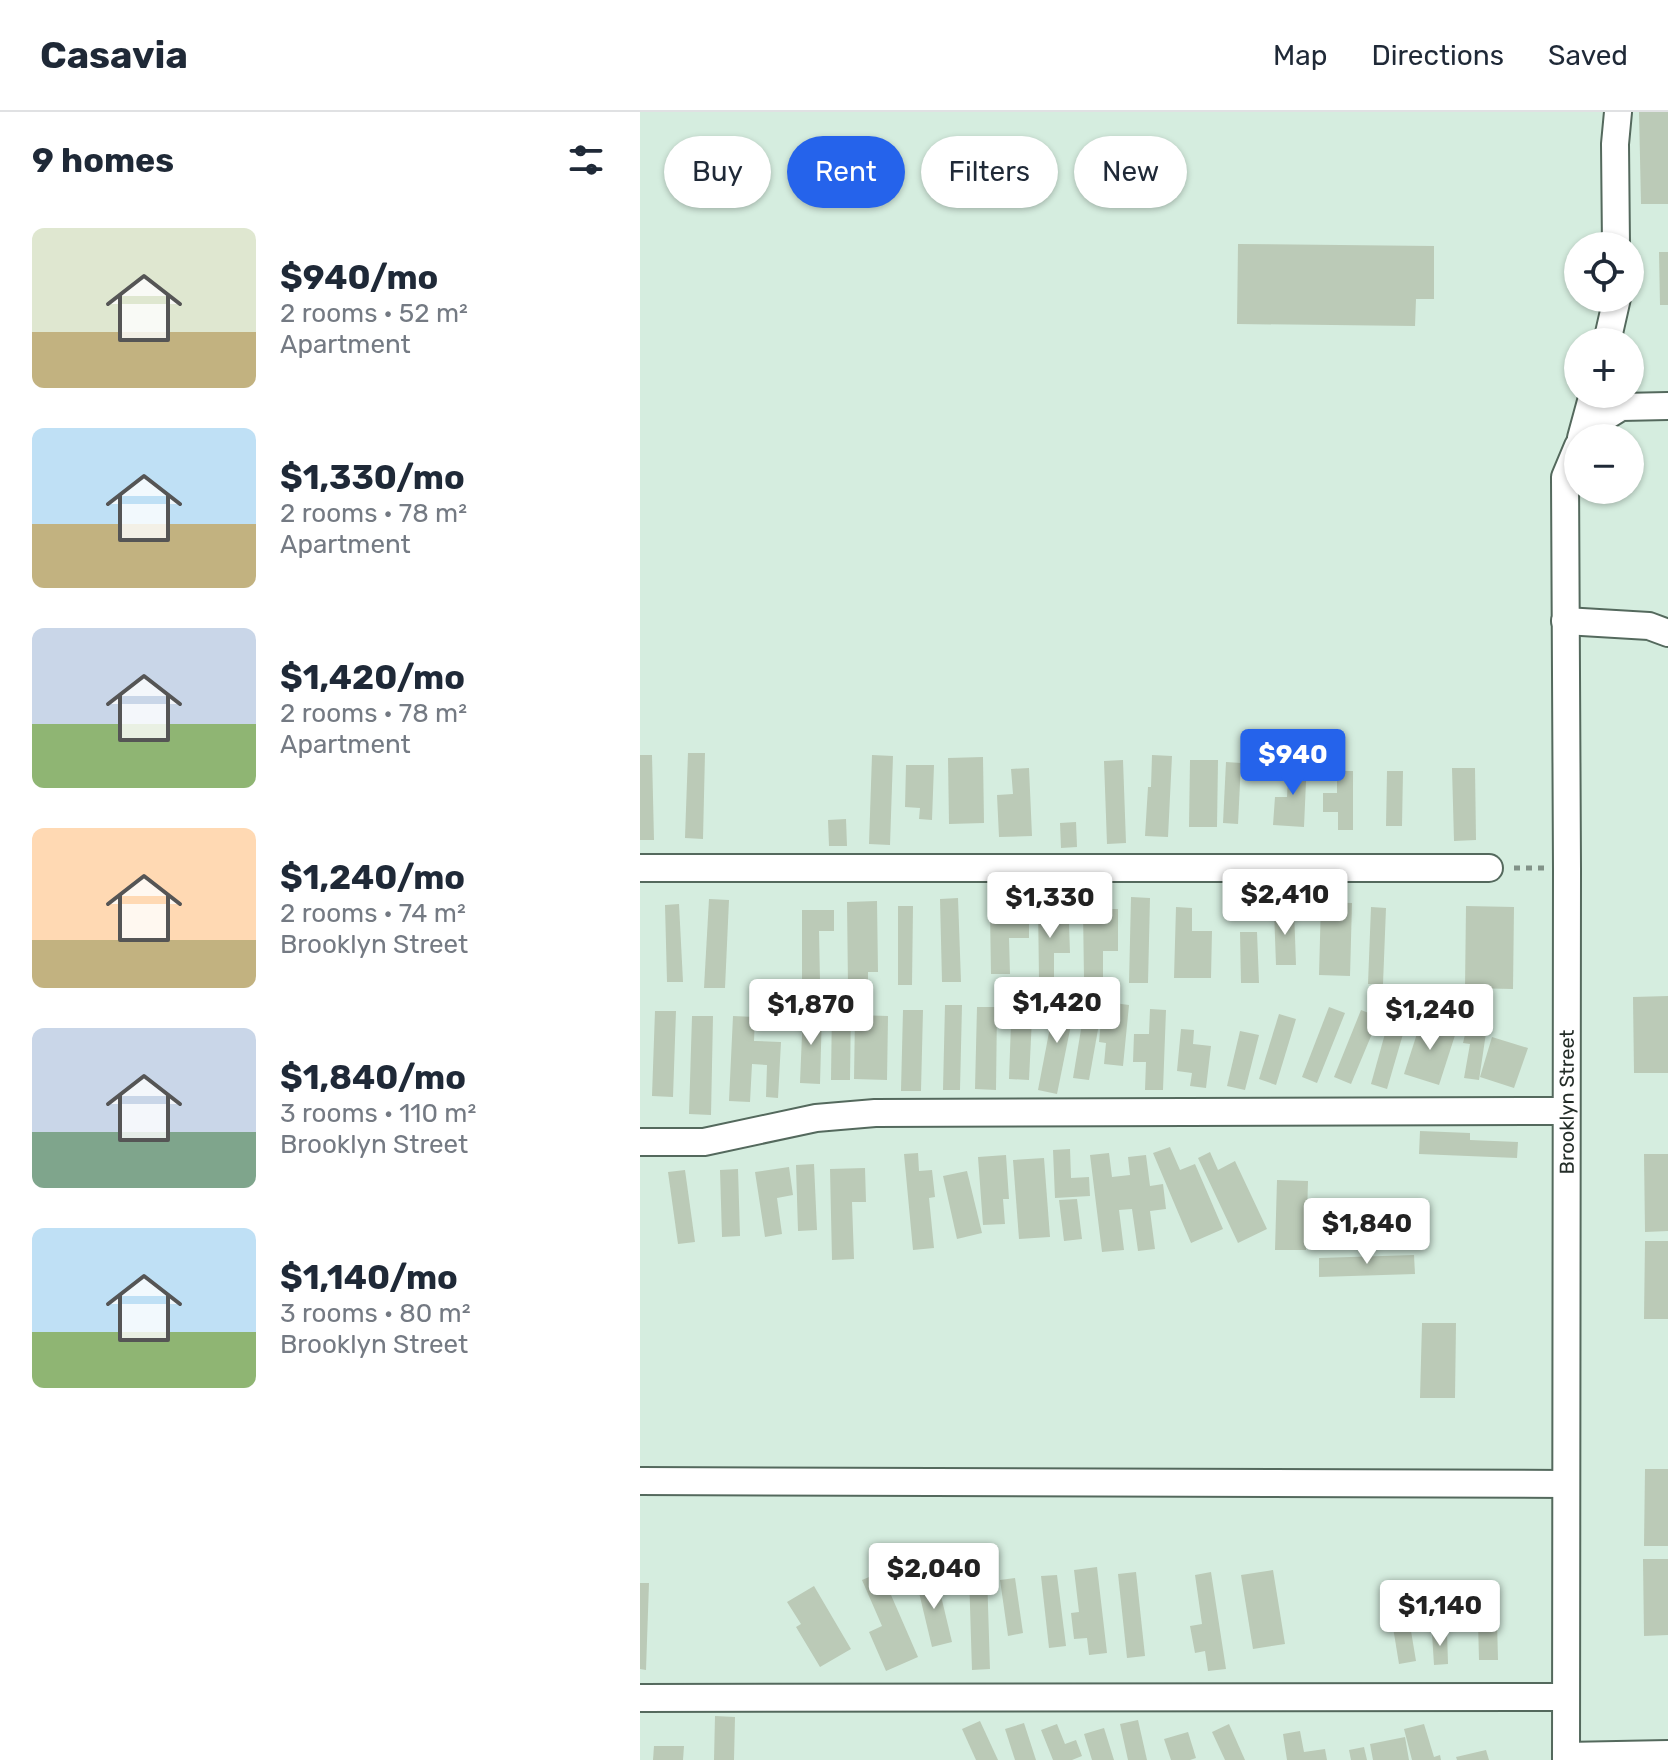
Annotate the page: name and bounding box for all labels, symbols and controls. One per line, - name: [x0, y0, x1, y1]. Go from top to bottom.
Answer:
- text: Casavia: [40, 32, 188, 78]
- text: Map: [1273, 39, 1327, 72]
- text: Directions: [1371, 39, 1504, 72]
- text: Saved: [1548, 39, 1628, 72]
- chip: Buy: [664, 136, 771, 208]
- chip: Rent: [787, 136, 905, 208]
- chip: Filters: [921, 136, 1058, 208]
- chip: New: [1074, 136, 1187, 208]
- icon: filters: [564, 138, 608, 182]
- text: 9 homes: [32, 140, 174, 181]
- map controls: [1564, 232, 1644, 504]
- button: locate: [1564, 232, 1644, 312]
- text: $940/mo: [280, 257, 438, 298]
- icon: home: [96, 260, 192, 356]
- text: 2 rooms · 52 m²: [280, 298, 468, 329]
- button: +: [1564, 328, 1644, 408]
- text: Apartment: [280, 329, 411, 360]
- button: −: [1564, 424, 1644, 504]
- text: $1,330/mo: [280, 457, 465, 498]
- icon: home: [96, 460, 192, 556]
- text: 2 rooms · 78 m²: [280, 498, 467, 529]
- text: Apartment: [280, 529, 411, 560]
- text: $1,420/mo: [280, 657, 465, 698]
- icon: home: [96, 660, 192, 756]
- text: 2 rooms · 78 m²: [280, 698, 467, 729]
- text: Apartment: [280, 729, 411, 760]
- pin: $940: [1246, 729, 1340, 797]
- text: $940: [1258, 739, 1328, 770]
- text: $1,240/mo: [280, 857, 465, 898]
- icon: home: [96, 860, 192, 956]
- pin: $2,410: [1220, 869, 1350, 937]
- pin: $1,330: [985, 872, 1115, 940]
- text: $2,410: [1240, 879, 1330, 910]
- text: $1,330: [1005, 882, 1095, 913]
- text: 2 rooms · 74 m²: [280, 898, 466, 929]
- text: Brooklyn Street: [280, 929, 468, 960]
- pin: $1,420: [992, 977, 1122, 1045]
- pin: $1,870: [746, 979, 876, 1047]
- pin: $1,240: [1365, 984, 1495, 1052]
- text: $1,420: [1012, 987, 1102, 1018]
- text: $1,870: [767, 989, 855, 1020]
- text: $1,240: [1385, 994, 1475, 1025]
- street label: Brooklyn Street: [1555, 1029, 1579, 1174]
- text: $1,840/mo: [280, 1057, 466, 1098]
- icon: home: [96, 1060, 192, 1156]
- text: 3 rooms · 110 m²: [280, 1098, 476, 1129]
- text: Brooklyn Street: [280, 1129, 468, 1160]
- pin: $1,840: [1302, 1198, 1432, 1266]
- text: $1,840: [1322, 1208, 1412, 1239]
- text: $1,140/mo: [280, 1257, 458, 1298]
- icon: home: [96, 1260, 192, 1356]
- text: 3 rooms · 80 m²: [280, 1298, 471, 1329]
- text: Brooklyn Street: [280, 1329, 468, 1360]
- pin: $2,040: [869, 1543, 999, 1611]
- text: $2,040: [887, 1553, 981, 1584]
- pin: $1,140: [1375, 1580, 1505, 1648]
- text: $1,140: [1398, 1590, 1482, 1621]

